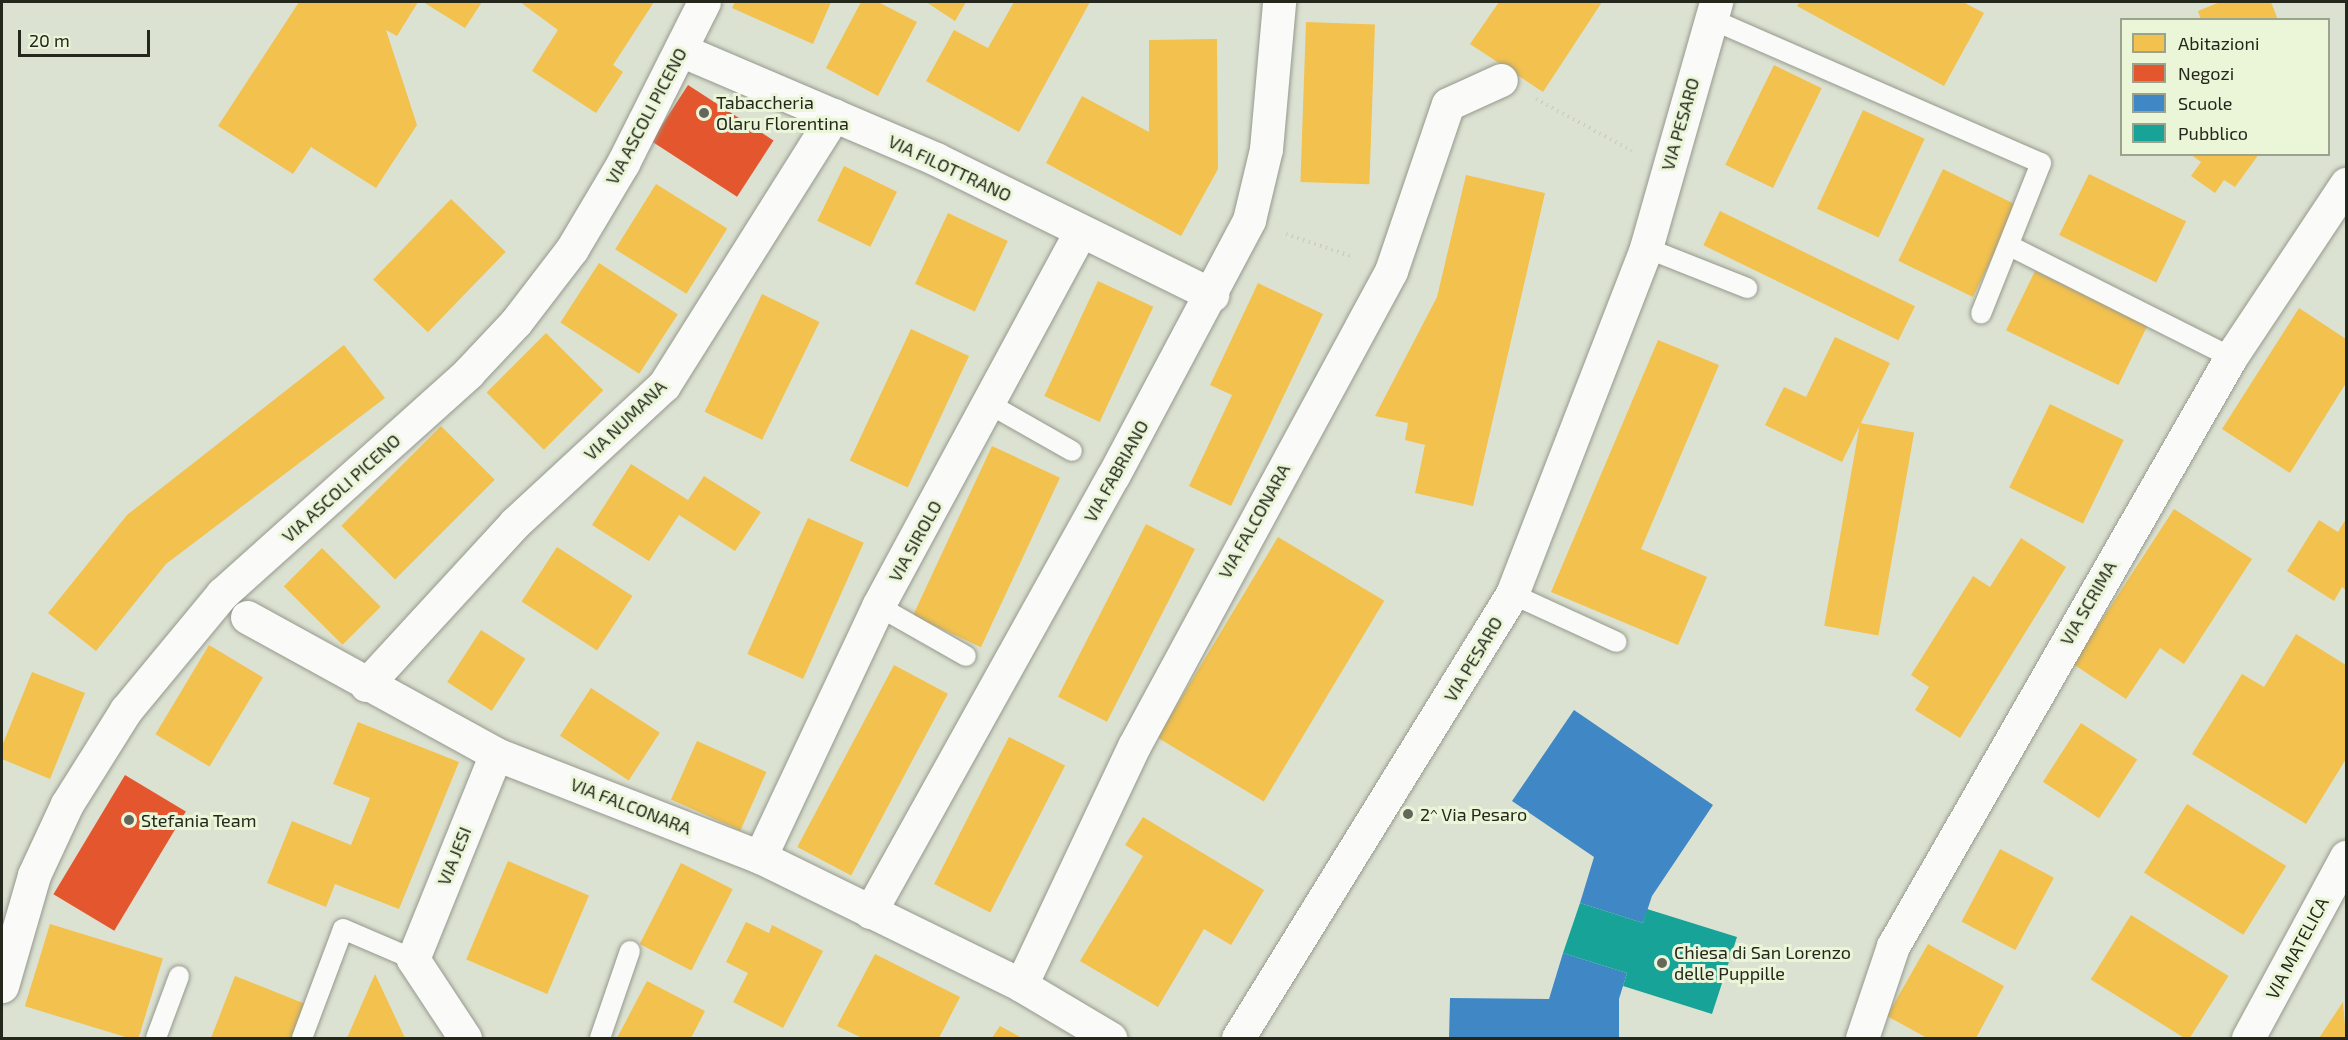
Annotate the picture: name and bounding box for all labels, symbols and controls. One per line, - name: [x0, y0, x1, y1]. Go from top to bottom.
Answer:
- scale bar: [21, 18, 153, 56]
- legend: [2120, 18, 2330, 156]
- text: 20 m: [29, 29, 70, 51]
- text: Abitazioni: [2178, 32, 2259, 54]
- street label: VIA ASCOLI PICENO: [601, 44, 691, 188]
- text: Negozi: [2178, 62, 2234, 84]
- street label: VIA PESARO: [1656, 75, 1704, 173]
- place label: Tabaccheria Olaru Florentina: [716, 92, 849, 134]
- text: Scuole: [2178, 92, 2232, 114]
- marker: Tabaccheria Olaru Florentina: [697, 106, 711, 120]
- text: Pubblico: [2178, 122, 2248, 144]
- street label: VIA FILOTTRANO: [885, 130, 1015, 206]
- street label: VIA NUMANA: [579, 375, 671, 465]
- street label: VIA FABRIANO: [1079, 416, 1153, 526]
- street label: VIA ASCOLI PICENO: [277, 429, 405, 547]
- street label: VIA FALCONARA: [1214, 460, 1294, 582]
- street label: VIA SIROLO: [884, 496, 946, 586]
- street label: VIA SCRIMA: [2055, 557, 2121, 649]
- street label: VIA PESARO: [1439, 612, 1507, 706]
- street label: VIA FALCONARA: [567, 773, 695, 839]
- place label: 2^ Via Pesaro: [1420, 803, 1528, 825]
- marker: 2^ Via Pesaro: [1401, 807, 1415, 821]
- place label: Stefania Team: [141, 809, 257, 831]
- marker: Stefania Team: [122, 813, 136, 827]
- street label: VIA JESI: [432, 823, 476, 889]
- street label: VIA MATELICA: [2261, 893, 2333, 1003]
- place label: Chiesa di San Lorenzo delle Puppille: [1674, 942, 1851, 984]
- marker: Chiesa di San Lorenzo delle Puppille: [1655, 956, 1669, 970]

